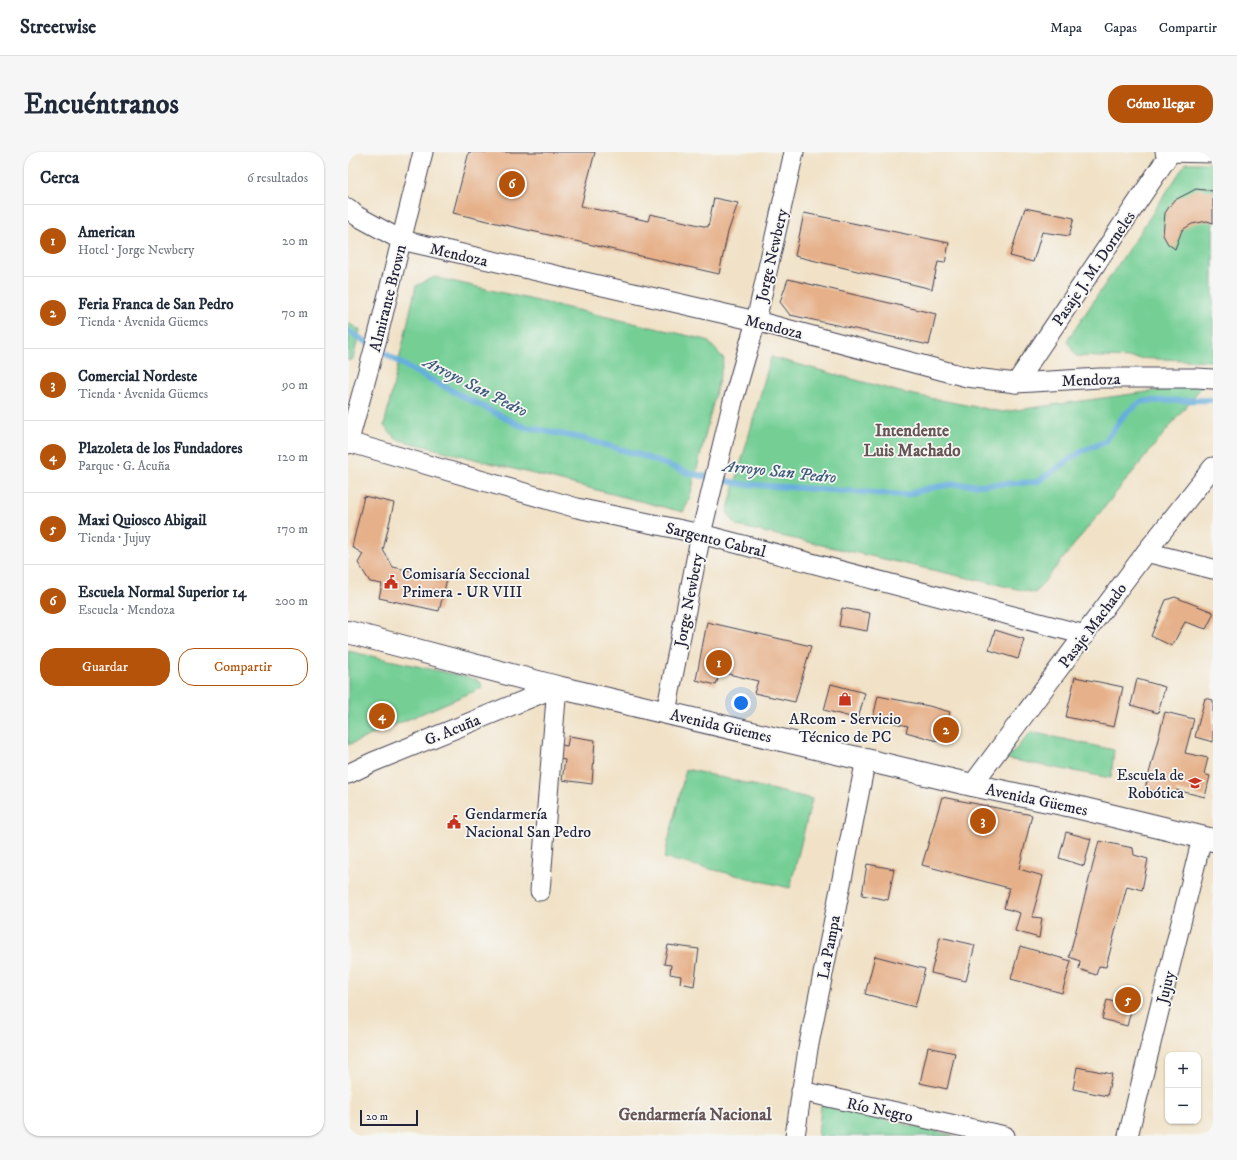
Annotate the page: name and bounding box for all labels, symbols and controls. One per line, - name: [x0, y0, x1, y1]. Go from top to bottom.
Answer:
- text: Streetwise: [20, 16, 96, 39]
- text: Mapa: [1050, 19, 1082, 37]
- text: Capas: [1104, 19, 1137, 37]
- text: Compartir: [1159, 19, 1217, 37]
- button: Cómo llegar: [1108, 85, 1213, 123]
- text: Encuéntranos: [24, 87, 179, 122]
- text: Cerca: [40, 167, 79, 189]
- pin: 6: [499, 169, 525, 199]
- text: 6 resultados: [247, 170, 308, 186]
- street label: Jorge Newbery: [751, 206, 792, 306]
- street label: Pasaje J. M. Dorneles: [1048, 207, 1140, 330]
- text: American: [78, 223, 135, 242]
- text: 1: [51, 233, 55, 249]
- text: 20 m: [282, 233, 308, 249]
- street label: Mendoza: [428, 239, 490, 271]
- text: Hotel · Jorge Newbery: [78, 242, 194, 258]
- street label: Almirante Brown: [365, 242, 411, 354]
- text: Feria Franca de San Pedro: [78, 295, 234, 314]
- text: 2: [50, 305, 56, 321]
- text: 70 m: [282, 305, 308, 321]
- street label: Mendoza: [743, 310, 805, 344]
- text: Tienda · Avenida Güemes: [78, 314, 208, 330]
- water label: Arroyo San Pedro: [418, 350, 531, 423]
- text: Comercial Nordeste: [78, 367, 197, 386]
- street label: Mendoza: [1061, 369, 1121, 391]
- text: 3: [51, 377, 55, 393]
- text: 90 m: [282, 377, 308, 393]
- text: Tienda · Avenida Güemes: [78, 386, 208, 402]
- district label: Intendente Luis Machado: [863, 420, 961, 462]
- text: Plazoleta de los Fundadores: [78, 439, 242, 458]
- text: 4: [49, 449, 57, 465]
- text: 120 m: [277, 449, 308, 465]
- water label: Arroyo San Pedro: [720, 455, 838, 489]
- text: Parque · G. Acuña: [78, 458, 170, 474]
- text: Maxi Quiosco Abigail: [78, 511, 207, 530]
- street label: Sargento Cabral: [664, 518, 768, 562]
- text: 5: [50, 521, 56, 537]
- text: 170 m: [277, 521, 308, 537]
- text: Tienda · Jujuy: [78, 530, 151, 546]
- street label: Jorge Newbery: [670, 551, 708, 651]
- place label: Comisaría Seccional Primera - UR VIII: [402, 564, 530, 602]
- public building icon: Comisaría Seccional Primera - UR VIII: [383, 574, 399, 590]
- street label: Pasaje Machado: [1054, 579, 1131, 672]
- text: Escuela Normal Superior 14: [78, 583, 246, 602]
- text: 6: [50, 593, 56, 609]
- text: 200 m: [275, 593, 308, 609]
- text: Escuela · Mendoza: [78, 602, 175, 618]
- button: Guardar: [40, 648, 170, 686]
- button: Compartir: [178, 648, 308, 686]
- pin: 1: [706, 648, 732, 678]
- shop icon: ARcom - Servicio Técnico de PC: [837, 691, 853, 707]
- your location: [731, 693, 751, 713]
- pin: 4: [369, 701, 395, 731]
- street label: Avenida Güemes: [668, 705, 774, 747]
- place label: ARcom - Servicio Técnico de PC: [789, 709, 901, 747]
- street label: G. Acuña: [422, 710, 483, 750]
- pin: 2: [933, 715, 959, 745]
- place label: Escuela de Robótica: [1116, 765, 1184, 803]
- school or university icon: Escuela de Robótica: [1187, 775, 1203, 791]
- street label: Avenida Güemes: [984, 779, 1090, 821]
- place label: Gendarmería Nacional San Pedro: [465, 804, 591, 842]
- pin: 3: [970, 806, 996, 836]
- public building icon: Gendarmería Nacional San Pedro: [446, 814, 462, 830]
- street label: La Pampa: [813, 913, 845, 981]
- street label: Jujuy: [1152, 968, 1180, 1008]
- pin: 5: [1115, 985, 1141, 1015]
- map controls: [1165, 1052, 1201, 1124]
- button: +: [1165, 1052, 1201, 1088]
- button: −: [1165, 1088, 1201, 1124]
- street label: Río Negro: [845, 1093, 915, 1127]
- district label: Gendarmería Nacional: [618, 1104, 772, 1126]
- scale bar: [360, 1108, 418, 1127]
- text: 20 m: [366, 1110, 388, 1124]

